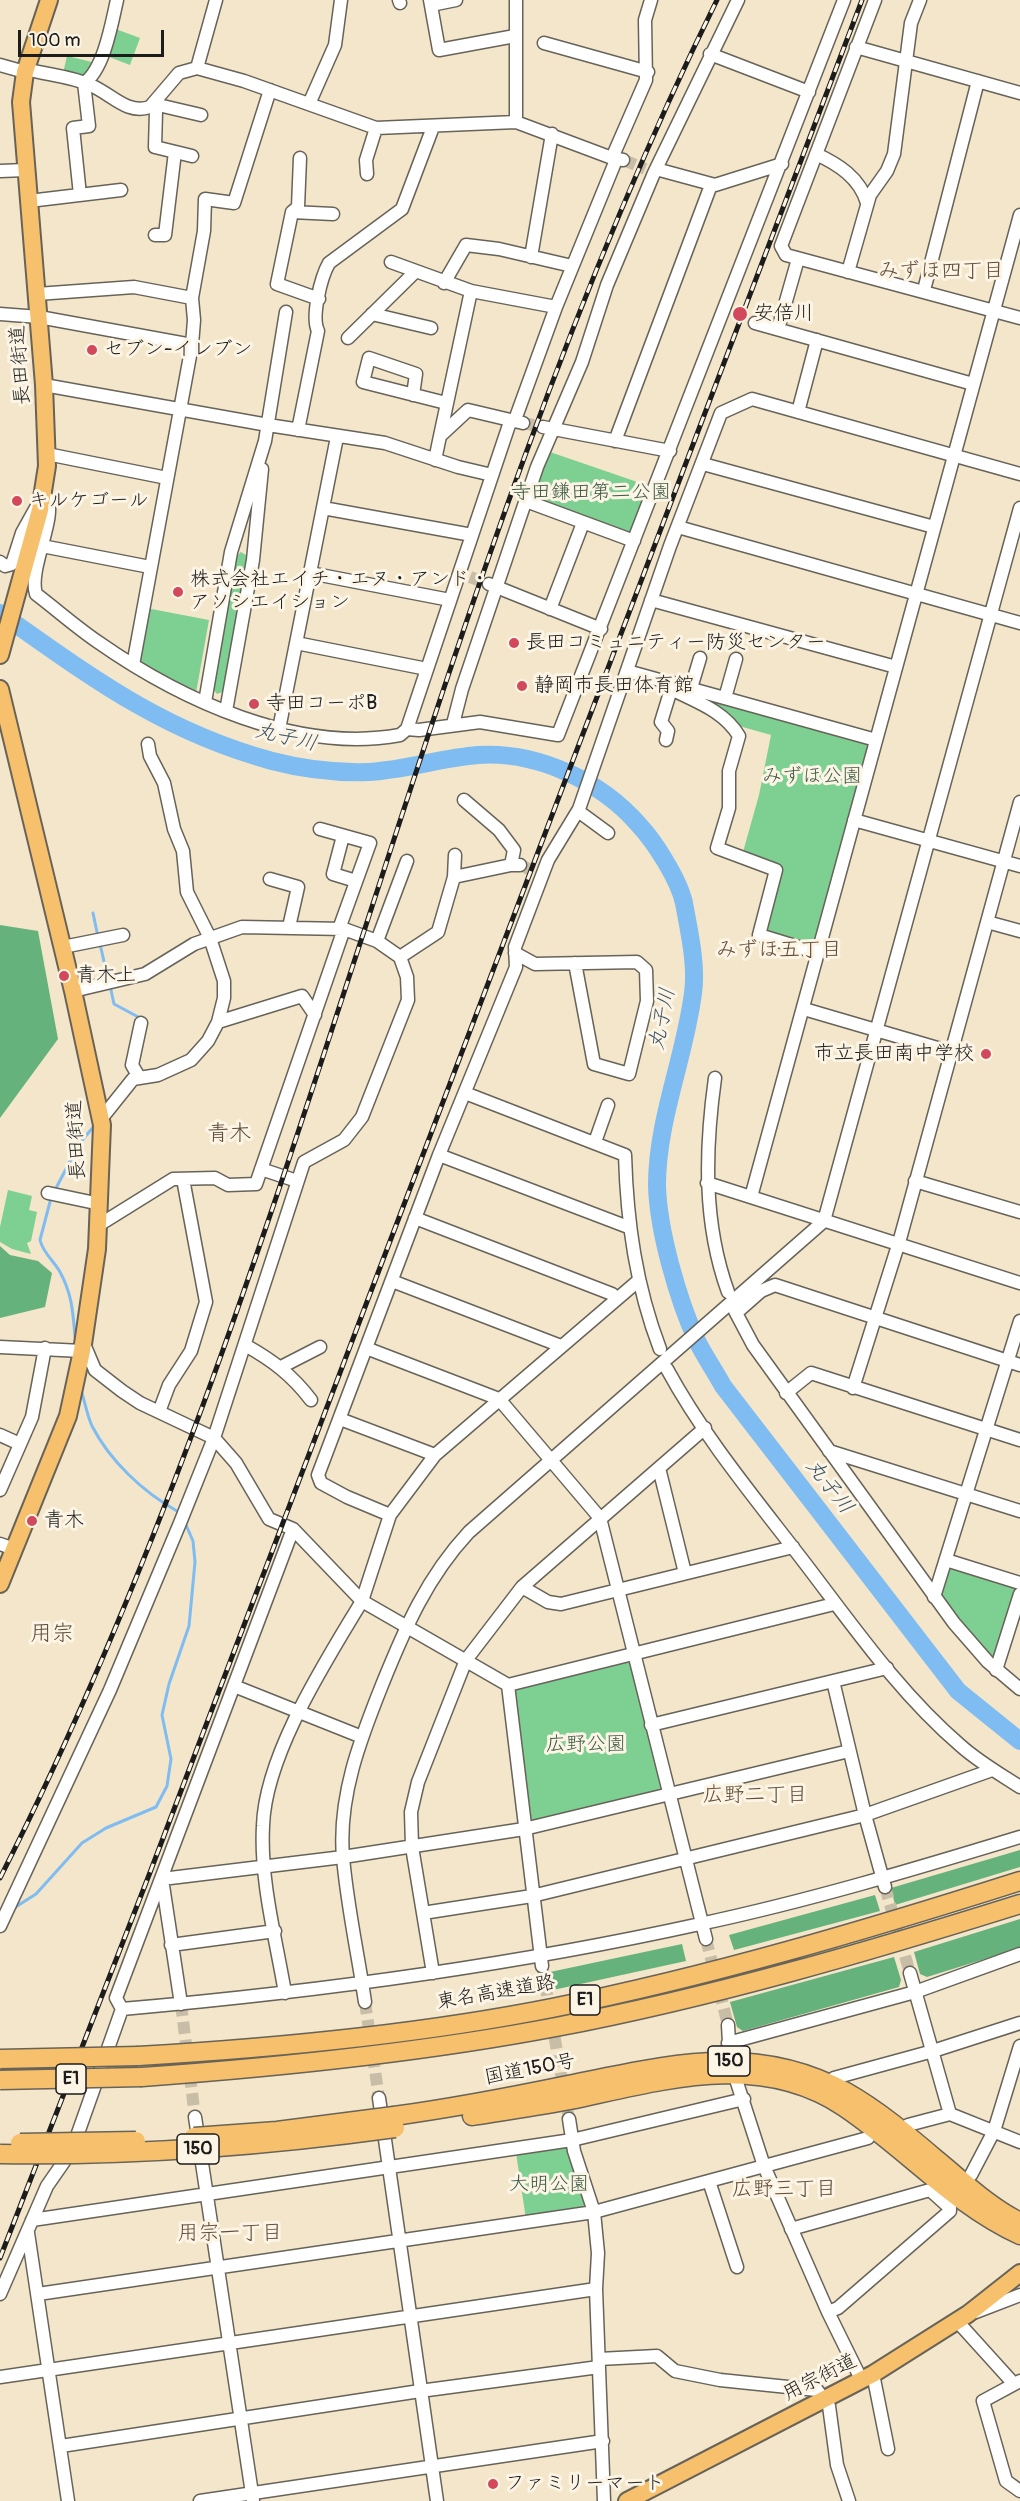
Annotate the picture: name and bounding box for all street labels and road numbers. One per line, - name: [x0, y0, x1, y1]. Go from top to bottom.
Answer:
- street label: 長田街道: [6, 324, 36, 406]
- street label: 長田街道: [63, 1099, 91, 1181]
- street label: 東名高速道路: [435, 1971, 557, 2015]
- road number: E1: [570, 1985, 600, 2015]
- road number: 150: [708, 2046, 750, 2076]
- street label: 国道150号: [482, 2049, 578, 2091]
- road number: E1: [56, 2064, 86, 2094]
- road number: 150: [177, 2134, 219, 2164]
- street label: 用宗街道: [779, 2349, 861, 2407]

